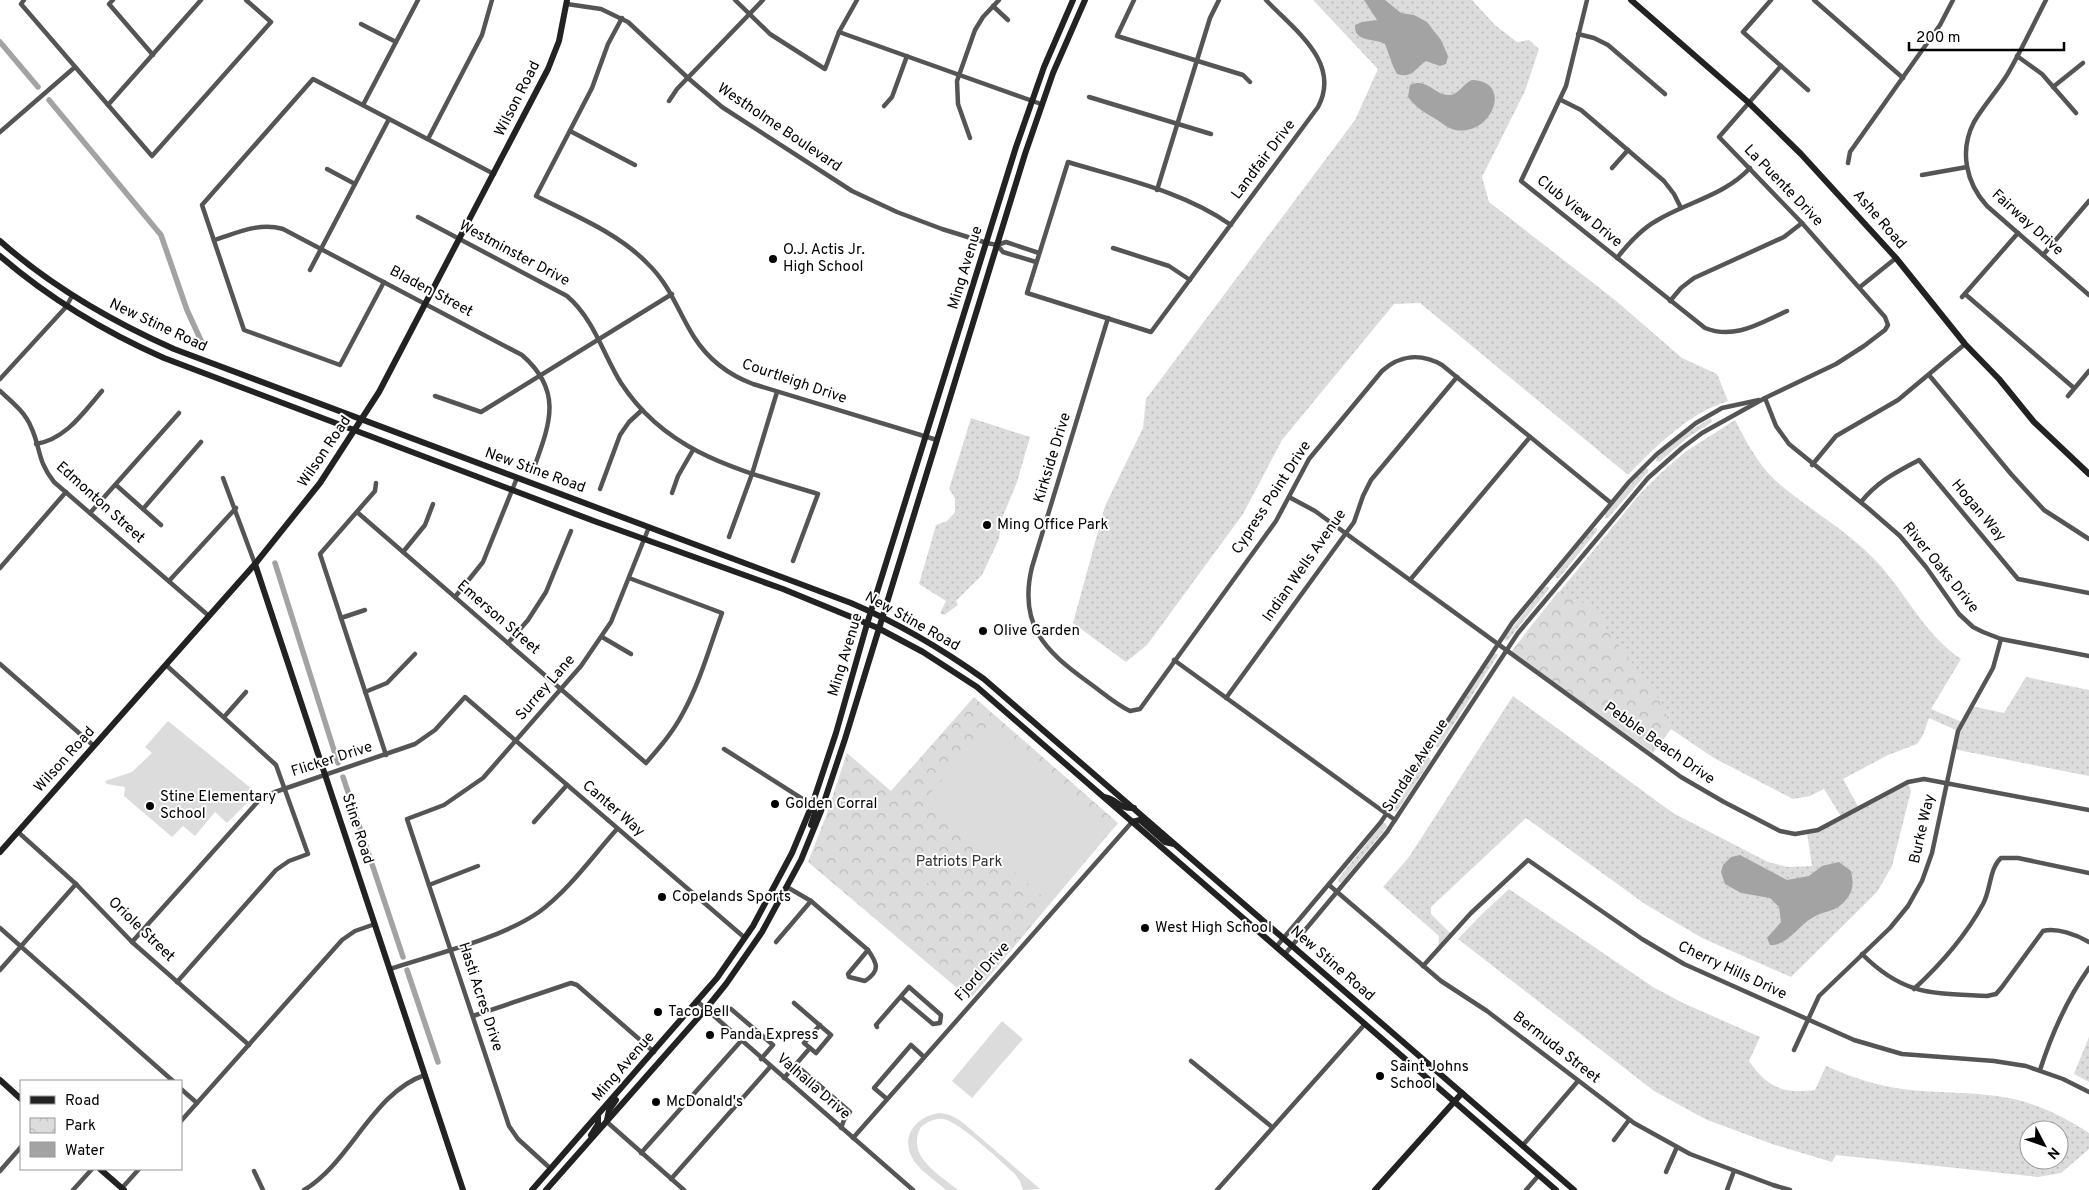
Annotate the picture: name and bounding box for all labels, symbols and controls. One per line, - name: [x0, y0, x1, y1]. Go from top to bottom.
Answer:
- scale bar: [1909, 20, 2064, 52]
- text: 200 m: [1916, 29, 1961, 48]
- street label: Wilson Road: [491, 58, 545, 140]
- street label: Westholme Boulevard: [713, 79, 845, 177]
- street label: Landfair Drive: [1228, 116, 1300, 204]
- street label: La Puente Drive: [1739, 141, 1827, 231]
- street label: Club View Drive: [1532, 172, 1626, 252]
- street label: Fairway Drive: [1987, 186, 2067, 260]
- street label: Ashe Road: [1848, 187, 1910, 253]
- street label: Westminster Drive: [455, 217, 573, 291]
- street label: Ming Avenue: [944, 224, 988, 312]
- place label: O.J. Actis Jr. High School: [783, 241, 865, 277]
- marker: O.J. Actis Jr. High School: [767, 253, 779, 265]
- street label: Bladen Street: [386, 262, 476, 322]
- street label: New Stine Road: [106, 295, 210, 357]
- street label: Courtleigh Drive: [739, 355, 849, 409]
- street label: Kirkside Drive: [1030, 410, 1076, 506]
- street label: Wilson Road: [294, 413, 356, 491]
- street label: Cypress Point Drive: [1228, 438, 1316, 558]
- street label: New Stine Road: [482, 444, 588, 498]
- street label: Edmonton Street: [51, 458, 149, 548]
- street label: Hogan Way: [1946, 476, 2010, 546]
- street label: Indian Wells Avenue: [1259, 506, 1351, 626]
- place label: Ming Office Park: [997, 516, 1109, 535]
- marker: Ming Office Park: [981, 519, 993, 531]
- street label: River Oaks Drive: [1898, 519, 1982, 617]
- street label: Emerson Street: [452, 577, 544, 659]
- street label: New Stine Road: [861, 588, 963, 656]
- street label: Ming Avenue: [824, 611, 868, 699]
- place label: Olive Garden: [993, 622, 1080, 641]
- marker: Olive Garden: [977, 625, 989, 637]
- street label: Surrey Lane: [512, 651, 580, 725]
- street label: Pebble Beach Drive: [1600, 699, 1718, 789]
- street label: Sundale Avenue: [1379, 716, 1453, 816]
- street label: Wilson Road: [30, 723, 100, 797]
- street label: Flicker Drive: [289, 738, 375, 782]
- street label: Canter Way: [578, 777, 648, 841]
- place label: Stine Elementary School: [160, 788, 276, 824]
- street label: Stine Road: [337, 791, 377, 867]
- street label: Burke Way: [1906, 792, 1940, 866]
- place label: Golden Corral: [785, 795, 877, 814]
- marker: Golden Corral: [769, 798, 781, 810]
- marker: Stine Elementary School: [144, 800, 156, 812]
- park label: Patriots Park: [916, 853, 1002, 872]
- place label: Copelands Sports: [672, 888, 791, 907]
- marker: Copelands Sports: [656, 891, 668, 903]
- street label: Oriole Street: [104, 893, 178, 967]
- place label: West High School: [1155, 919, 1272, 938]
- marker: West High School: [1139, 922, 1151, 934]
- street label: New Stine Road: [1286, 922, 1378, 1006]
- street label: Cherry Hills Drive: [1674, 937, 1790, 1005]
- street label: Fjord Drive: [951, 938, 1015, 1006]
- street label: Hasti Acres Drive: [453, 940, 507, 1054]
- place label: Taco Bell: [668, 1003, 729, 1022]
- marker: Taco Bell: [652, 1006, 664, 1018]
- street label: Bermuda Street: [1508, 1008, 1604, 1088]
- place label: Panda Express: [720, 1026, 818, 1045]
- street label: Ming Avenue: [589, 1028, 659, 1106]
- marker: Panda Express: [704, 1029, 716, 1041]
- street label: Valhalla Drive: [772, 1050, 854, 1124]
- place label: Saint Johns School: [1390, 1058, 1469, 1094]
- marker: Saint Johns School: [1374, 1070, 1386, 1082]
- legend: [20, 1080, 182, 1170]
- text: Road: [65, 1092, 100, 1111]
- place label: McDonald's: [666, 1093, 743, 1112]
- marker: McDonald's: [650, 1096, 662, 1108]
- text: Park: [65, 1117, 96, 1136]
- north arrow: [2019, 1120, 2069, 1170]
- text: Water: [65, 1142, 105, 1161]
- text: N: [2043, 1143, 2062, 1162]

